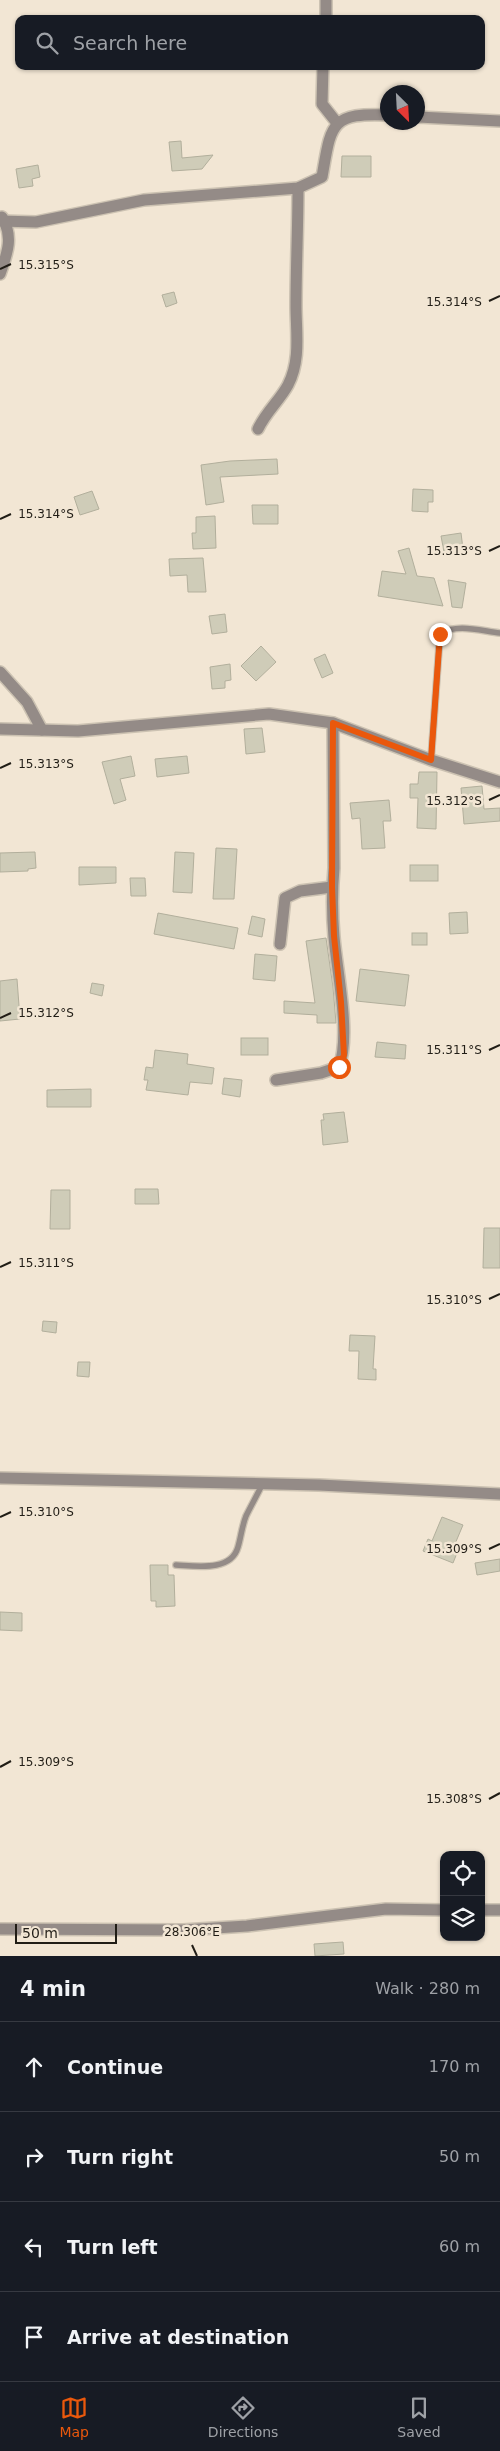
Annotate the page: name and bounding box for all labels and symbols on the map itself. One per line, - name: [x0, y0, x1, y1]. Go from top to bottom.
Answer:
- north arrow: [380, 85, 425, 130]
- text: 15.315°S: [18, 258, 74, 272]
- text: 15.314°S: [426, 295, 482, 309]
- text: 15.314°S: [18, 507, 74, 521]
- text: 15.313°S: [426, 544, 482, 558]
- route end: [429, 623, 452, 646]
- text: 15.313°S: [18, 757, 74, 771]
- text: 15.312°S: [426, 794, 482, 808]
- text: 15.312°S: [18, 1006, 74, 1020]
- text: 15.311°S: [426, 1043, 482, 1057]
- route start: [328, 1056, 351, 1079]
- text: 15.311°S: [18, 1256, 74, 1270]
- text: 15.310°S: [426, 1293, 482, 1307]
- text: 15.310°S: [18, 1505, 74, 1519]
- text: 15.309°S: [426, 1542, 482, 1556]
- text: 15.309°S: [18, 1755, 74, 1769]
- text: 15.308°S: [426, 1792, 482, 1806]
- scale bar: [15, 1921, 118, 1944]
- text: 28.306°E: [164, 1925, 220, 1939]

